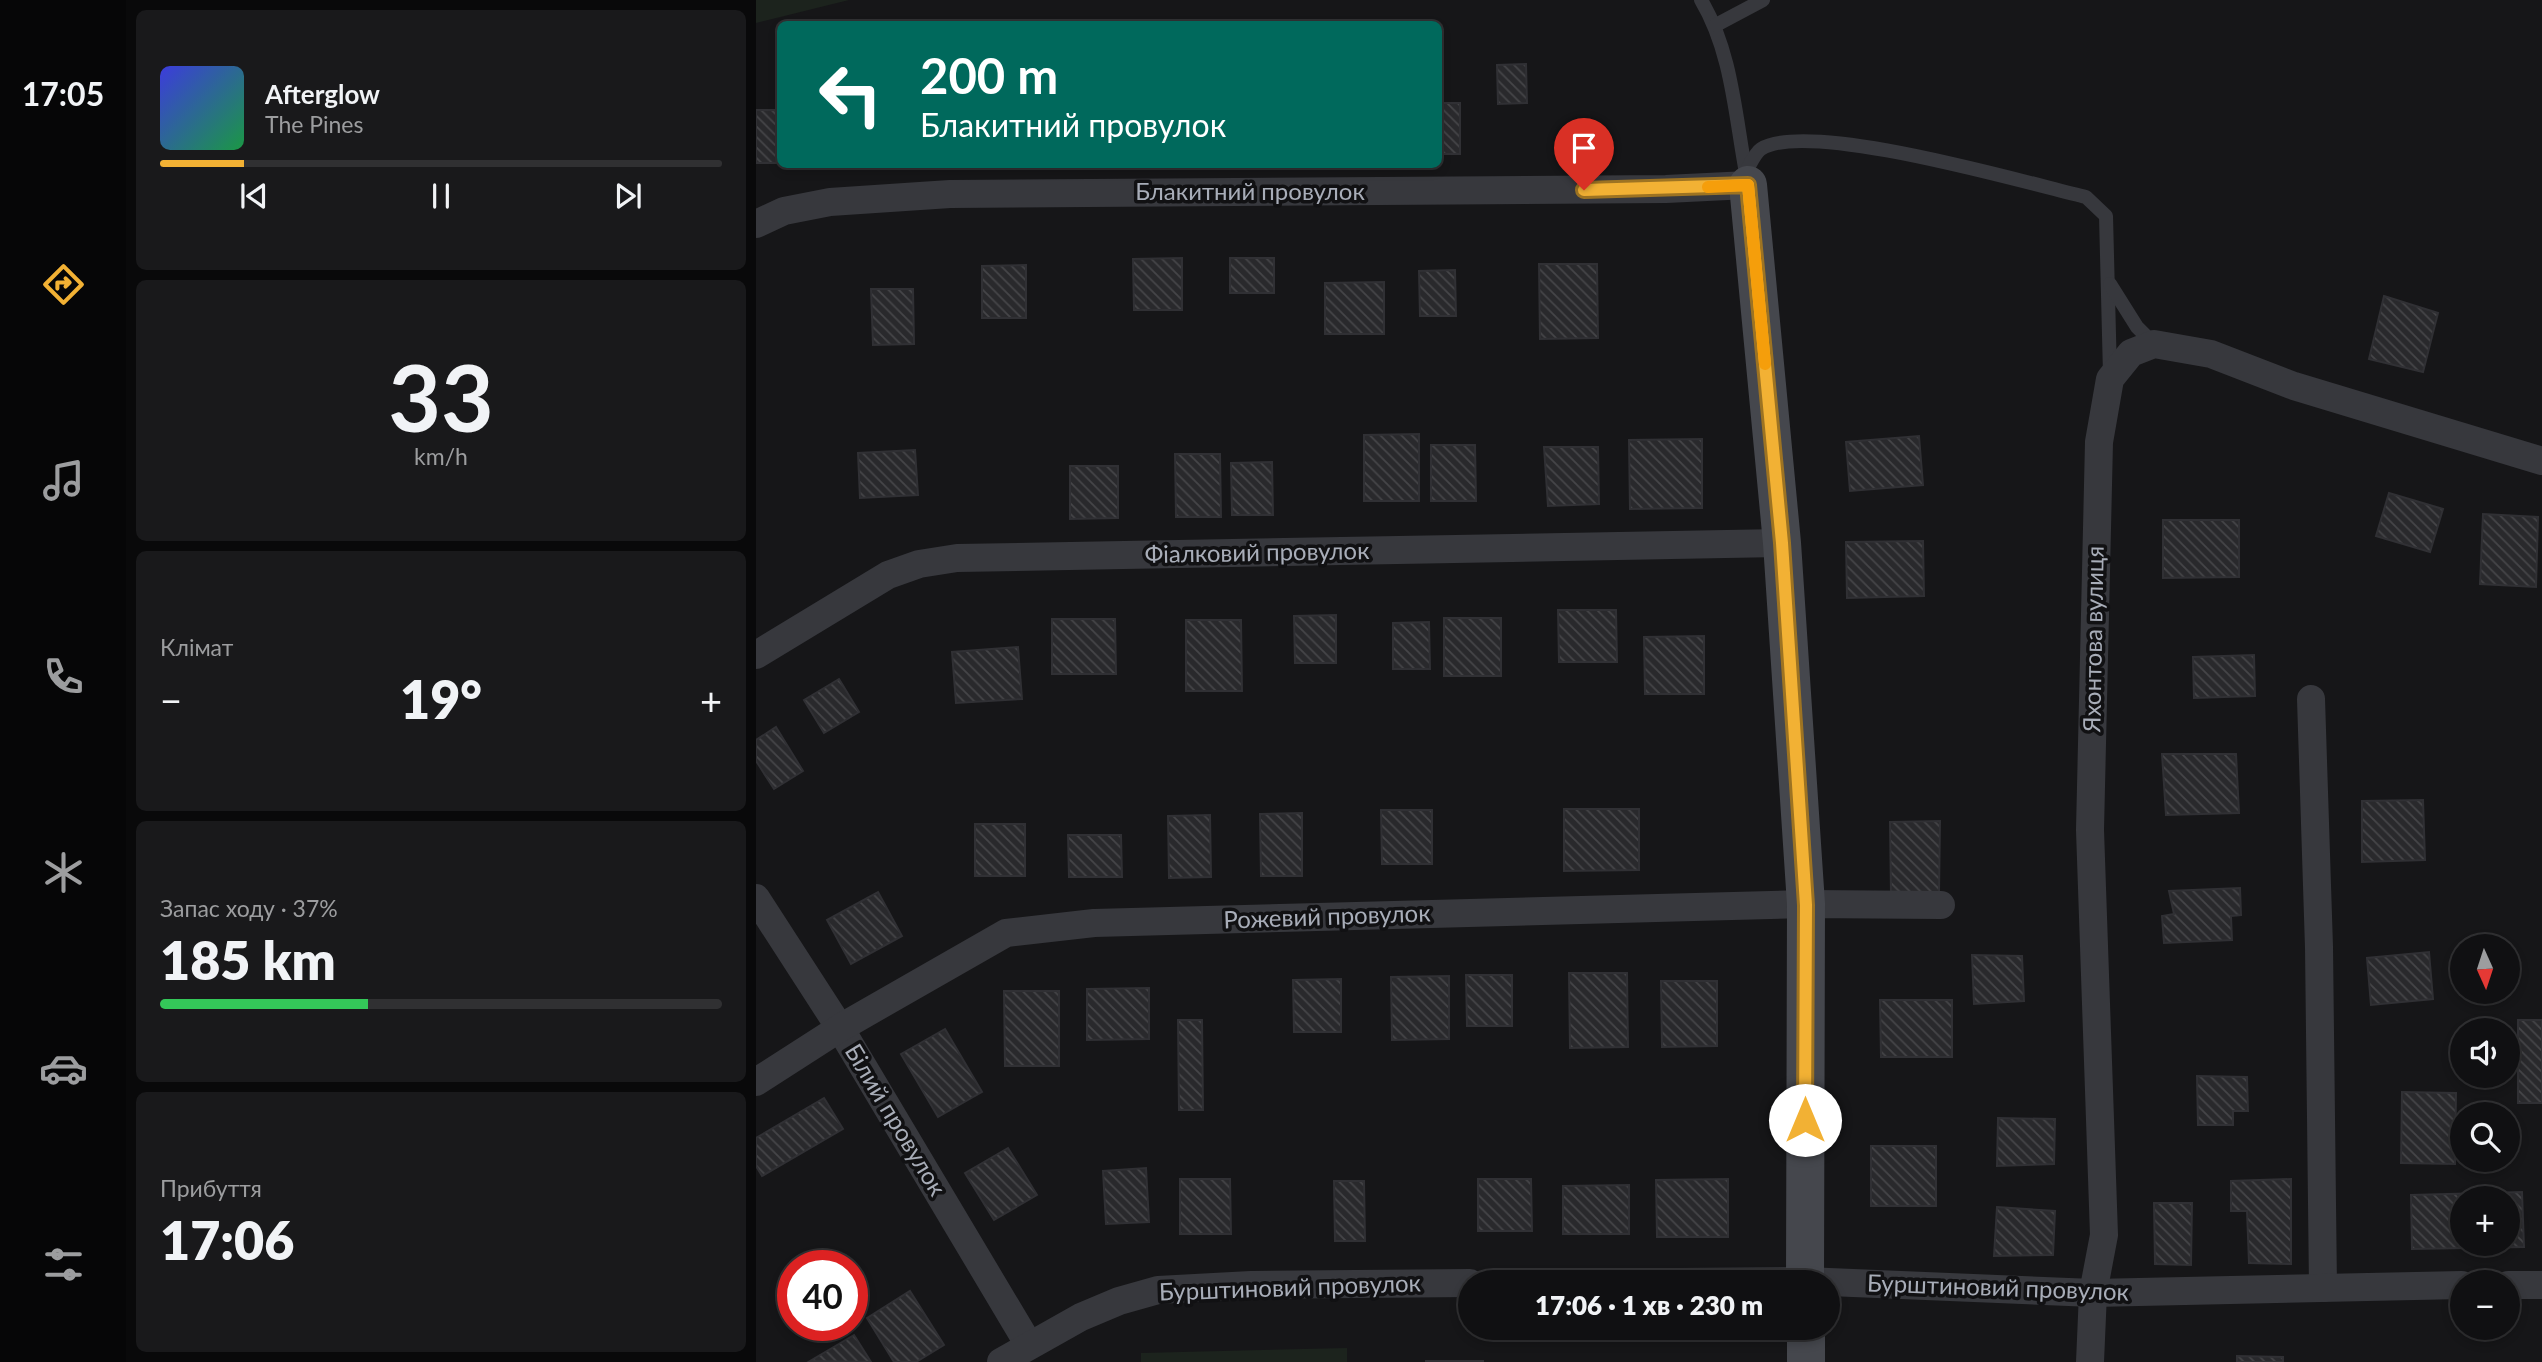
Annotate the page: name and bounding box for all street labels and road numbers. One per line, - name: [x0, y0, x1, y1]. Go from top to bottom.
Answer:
- street label: Блакитний провулок: [1135, 176, 1365, 205]
- street label: Фіалковий провулок: [1144, 535, 1370, 568]
- street label: Яхонтова вулиця: [2076, 545, 2109, 734]
- street label: Рожевий провулок: [1223, 897, 1432, 934]
- street label: Білий провулок: [840, 1038, 953, 1201]
- street label: Бурштиновий провулок: [1158, 1267, 1422, 1306]
- street label: Бурштиновий провулок: [1867, 1267, 2130, 1306]

